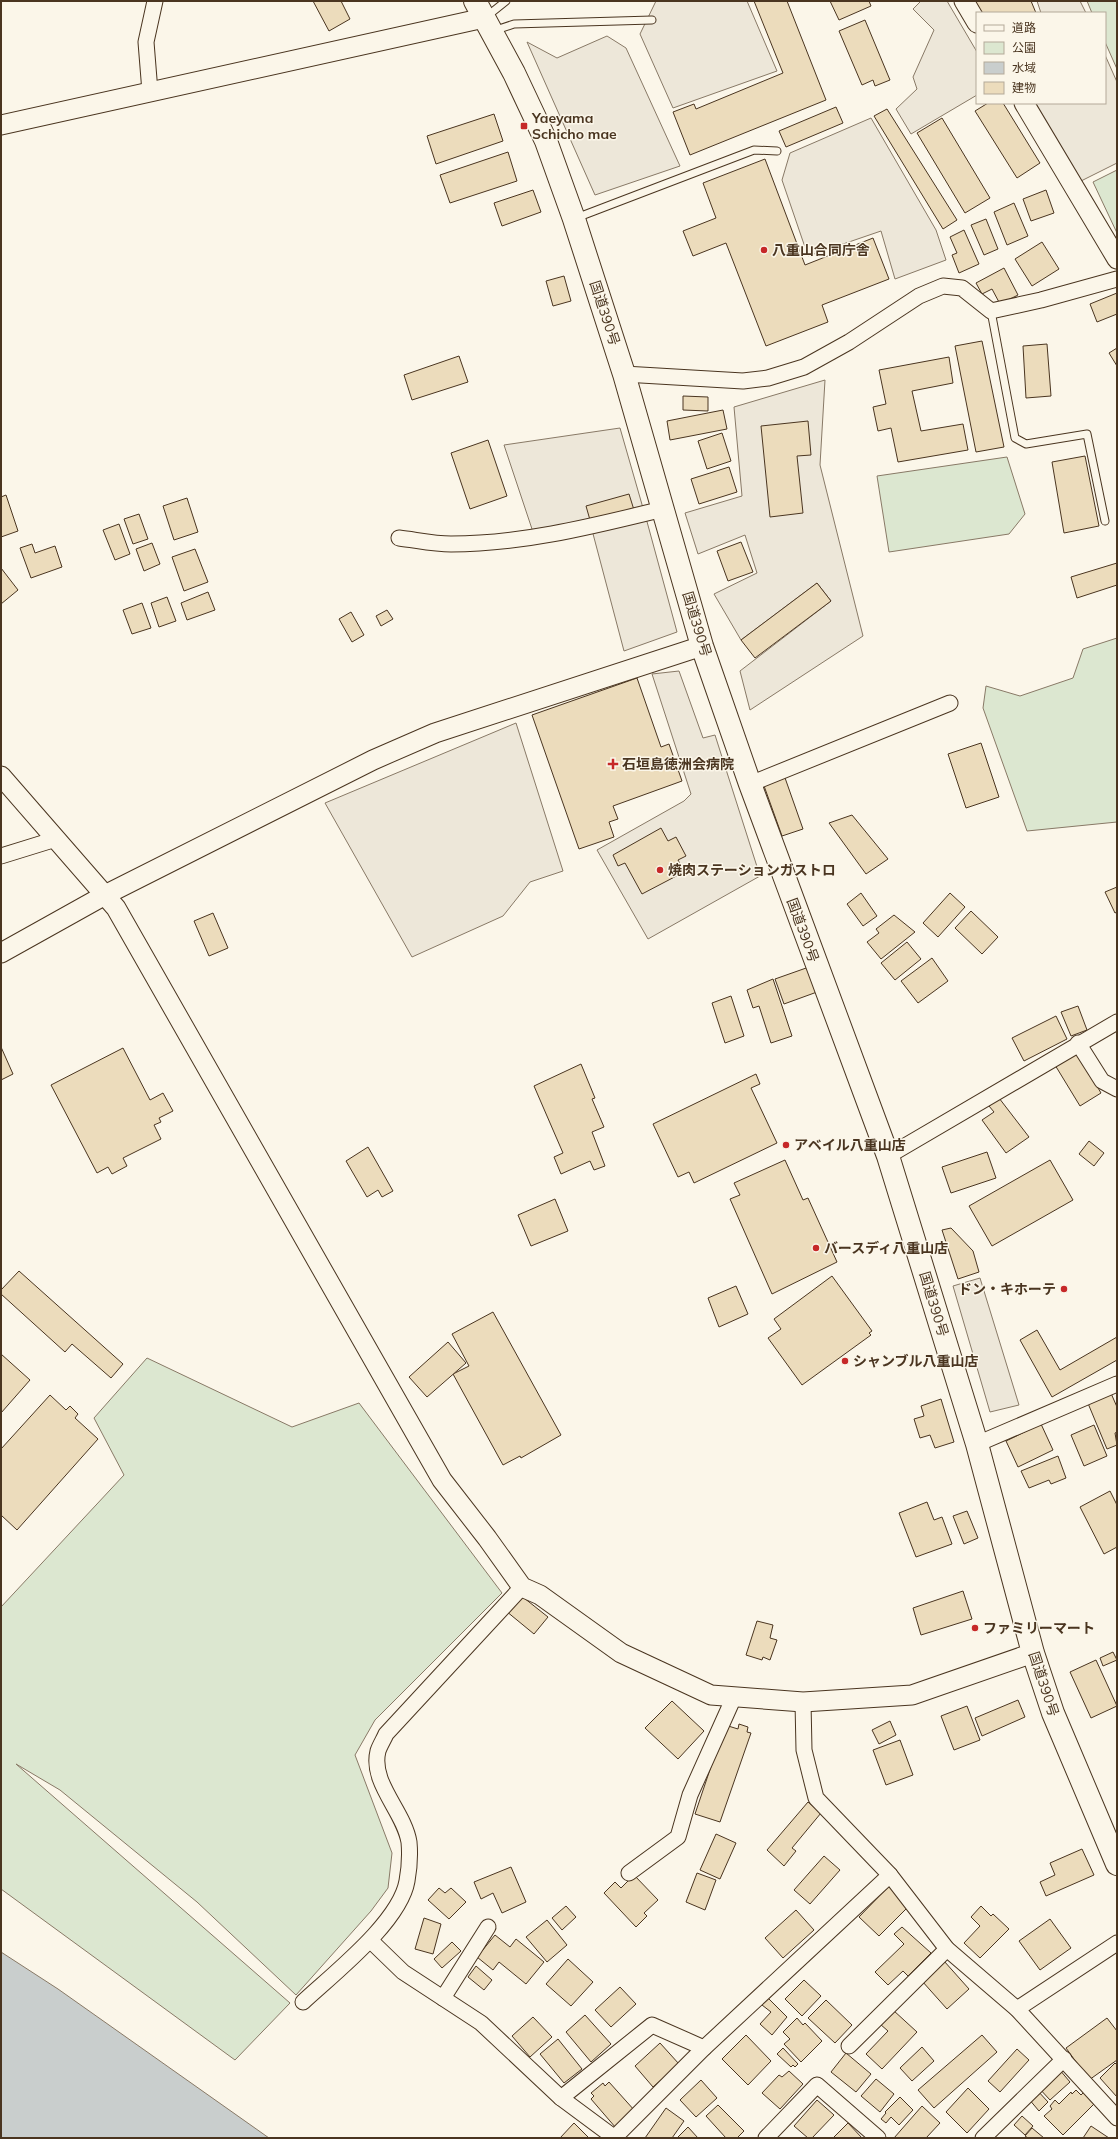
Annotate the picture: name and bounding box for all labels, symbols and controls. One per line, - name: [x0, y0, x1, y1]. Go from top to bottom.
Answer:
- legend: [976, 12, 1106, 104]
- text: 道路: [1012, 20, 1036, 35]
- text: 公園: [1012, 40, 1036, 55]
- text: 水域: [1012, 60, 1036, 75]
- text: 建物: [1012, 80, 1036, 95]
- place label: Yaeyama Schicho mae: [531, 109, 617, 143]
- marker: Yaeyama Schicho mae: [519, 121, 529, 131]
- place label: 八重山合同庁舎: [772, 241, 870, 259]
- marker: 八重山合同庁舎: [759, 245, 769, 255]
- street label: 国道390号: [586, 278, 624, 348]
- street label: 国道390号: [679, 589, 715, 659]
- place label: 石垣島徳洲会病院: [622, 755, 734, 773]
- marker: 石垣島徳洲会病院: [607, 758, 619, 770]
- place label: 焼肉ステーションガストロ: [668, 861, 836, 879]
- marker: 焼肉ステーションガストロ: [655, 865, 665, 875]
- street label: 国道390号: [783, 895, 823, 965]
- place label: アベイル八重山店: [794, 1136, 906, 1154]
- marker: アベイル八重山店: [781, 1140, 791, 1150]
- place label: バースディ八重山店: [824, 1239, 948, 1257]
- marker: バースディ八重山店: [811, 1243, 821, 1253]
- street label: 国道390号: [916, 1269, 952, 1339]
- place label: ドン・キホーテ: [958, 1280, 1056, 1298]
- marker: ドン・キホーテ: [1059, 1284, 1069, 1294]
- place label: シャンブル八重山店: [853, 1352, 979, 1370]
- marker: シャンブル八重山店: [840, 1356, 850, 1366]
- place label: ファミリーマート: [983, 1619, 1095, 1637]
- marker: ファミリーマート: [970, 1623, 980, 1633]
- street label: 国道390号: [1025, 1649, 1063, 1719]

